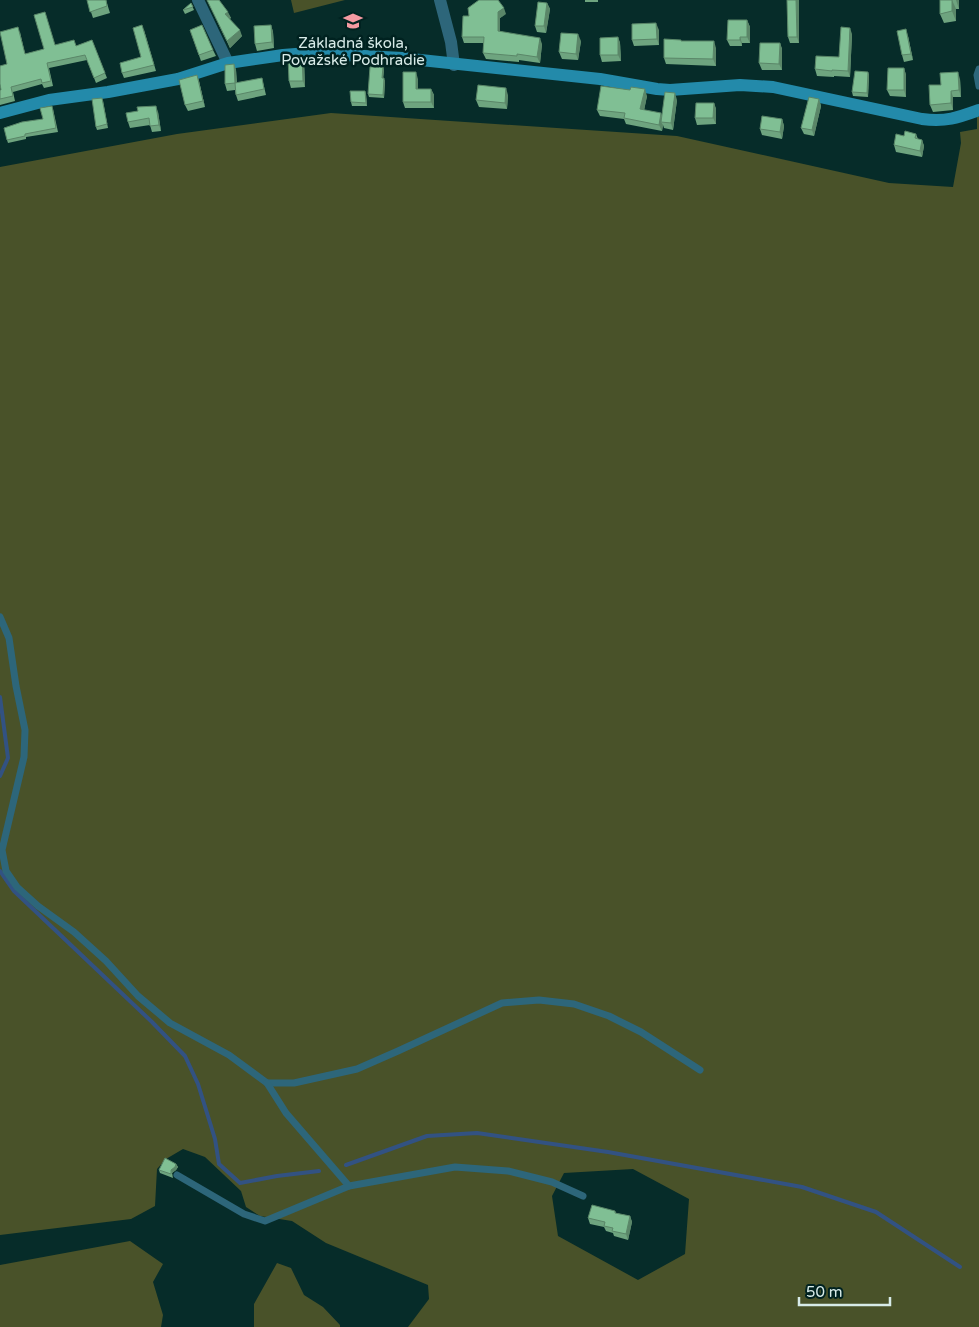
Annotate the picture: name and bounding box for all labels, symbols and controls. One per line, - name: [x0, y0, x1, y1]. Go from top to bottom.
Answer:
- school or university icon: Základná škola, Považské Podhradie: [342, 10, 364, 32]
- place label: Základná škola, Považské Podhradie: [281, 34, 425, 69]
- scale bar: [799, 1274, 890, 1306]
- text: 50 m: [806, 1283, 843, 1301]

